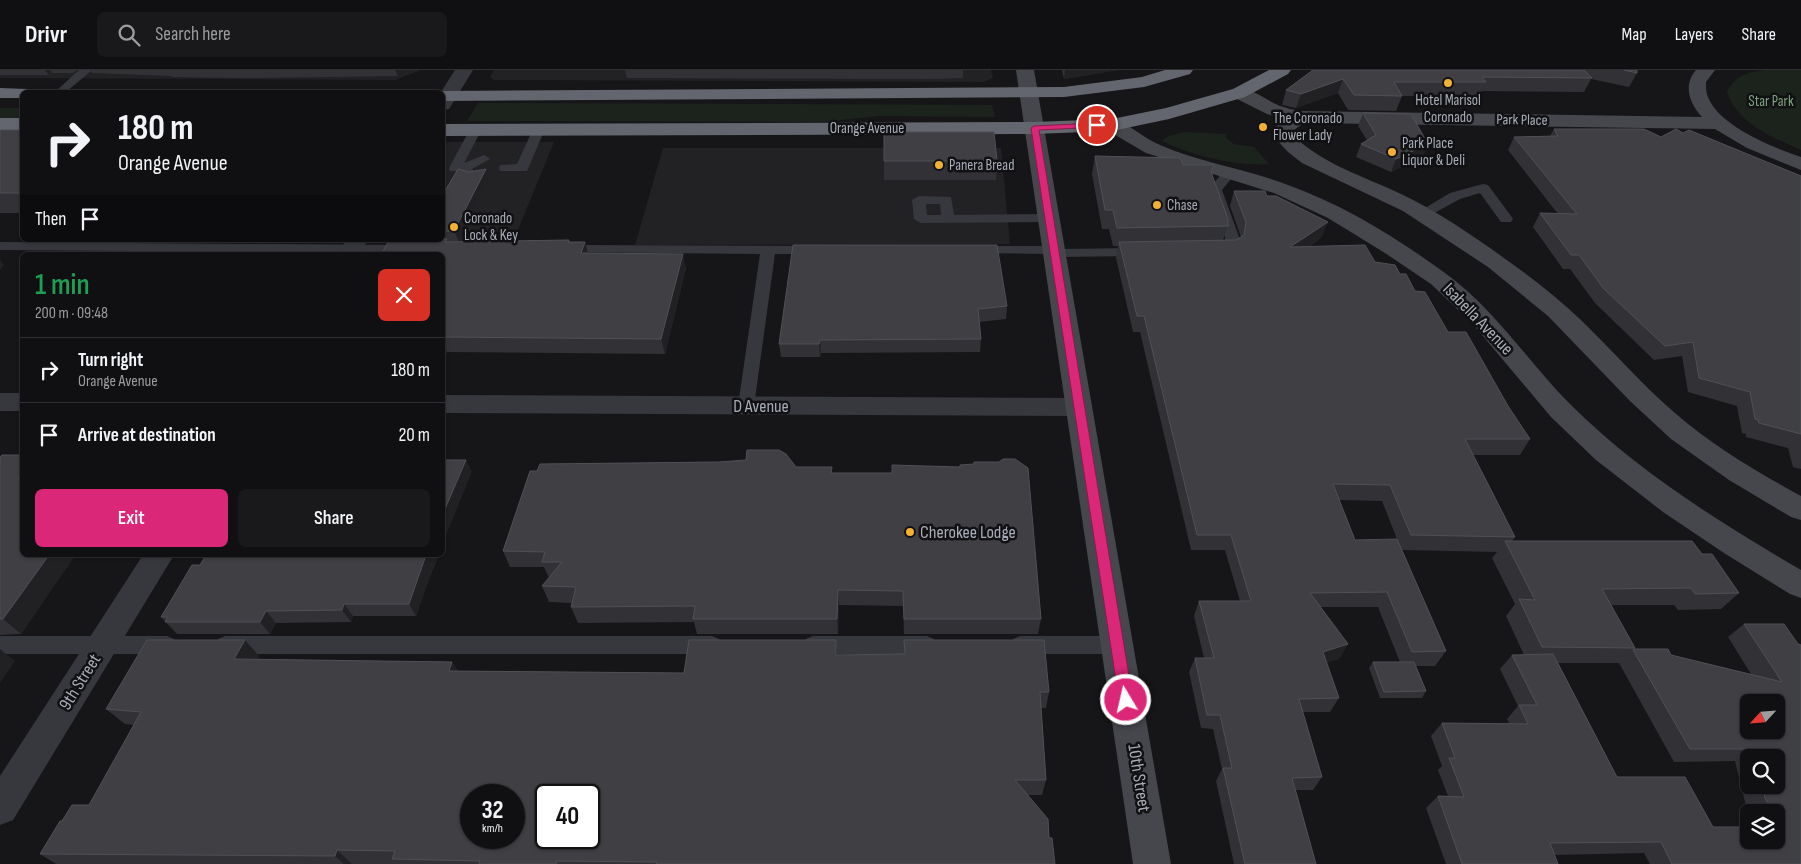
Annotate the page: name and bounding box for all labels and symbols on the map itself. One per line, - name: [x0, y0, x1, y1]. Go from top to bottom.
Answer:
- marker: Hotel Marisol Coronado: [1442, 77, 1454, 89]
- place label: Hotel Marisol Coronado: [1415, 91, 1481, 127]
- park label: Star Park: [1748, 92, 1794, 111]
- pin: [1076, 104, 1118, 146]
- place label: The Coronado Flower Lady: [1273, 109, 1342, 145]
- street label: Park Place: [1496, 110, 1548, 130]
- street label: Orange Avenue: [830, 119, 904, 138]
- marker: The Coronado Flower Lady: [1257, 121, 1269, 133]
- place label: Park Place Liquor & Deli: [1402, 134, 1465, 170]
- marker: Park Place Liquor & Deli: [1386, 146, 1398, 158]
- place label: Panera Bread: [949, 156, 1014, 175]
- marker: Panera Bread: [933, 159, 945, 171]
- place label: Chase: [1167, 196, 1198, 215]
- marker: Chase: [1151, 199, 1163, 211]
- place label: Coronado Lock & Key: [464, 209, 518, 245]
- marker: Coronado Lock & Key: [448, 221, 460, 233]
- street label: Isabella Avenue: [1438, 279, 1518, 359]
- street label: D Avenue: [733, 396, 789, 417]
- place label: Cherokee Lodge: [920, 522, 1016, 543]
- marker: Cherokee Lodge: [904, 526, 916, 538]
- street label: 9th Street: [55, 650, 106, 714]
- position arrow: [1099, 673, 1151, 725]
- north arrow: [1740, 694, 1785, 739]
- street label: 10th Street: [1123, 743, 1155, 814]
- speed limit sign: 40: [535, 784, 600, 849]

